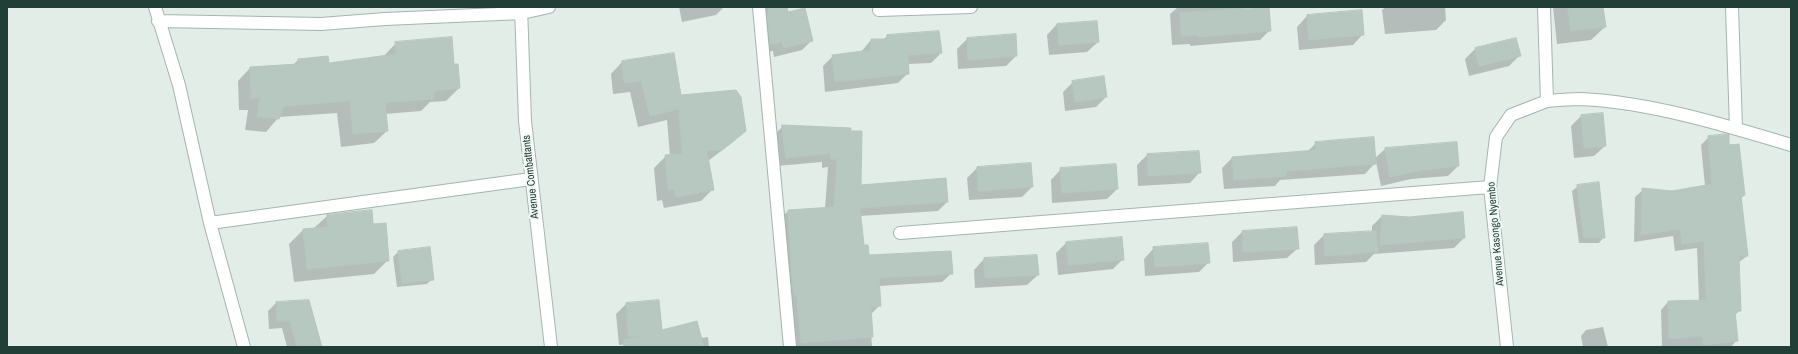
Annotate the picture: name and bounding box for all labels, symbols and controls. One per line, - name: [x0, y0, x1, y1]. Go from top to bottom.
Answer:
- street label: Avenue Combattants: [520, 134, 542, 220]
- street label: Avenue Kasongo Nyembo: [1485, 181, 1507, 287]

